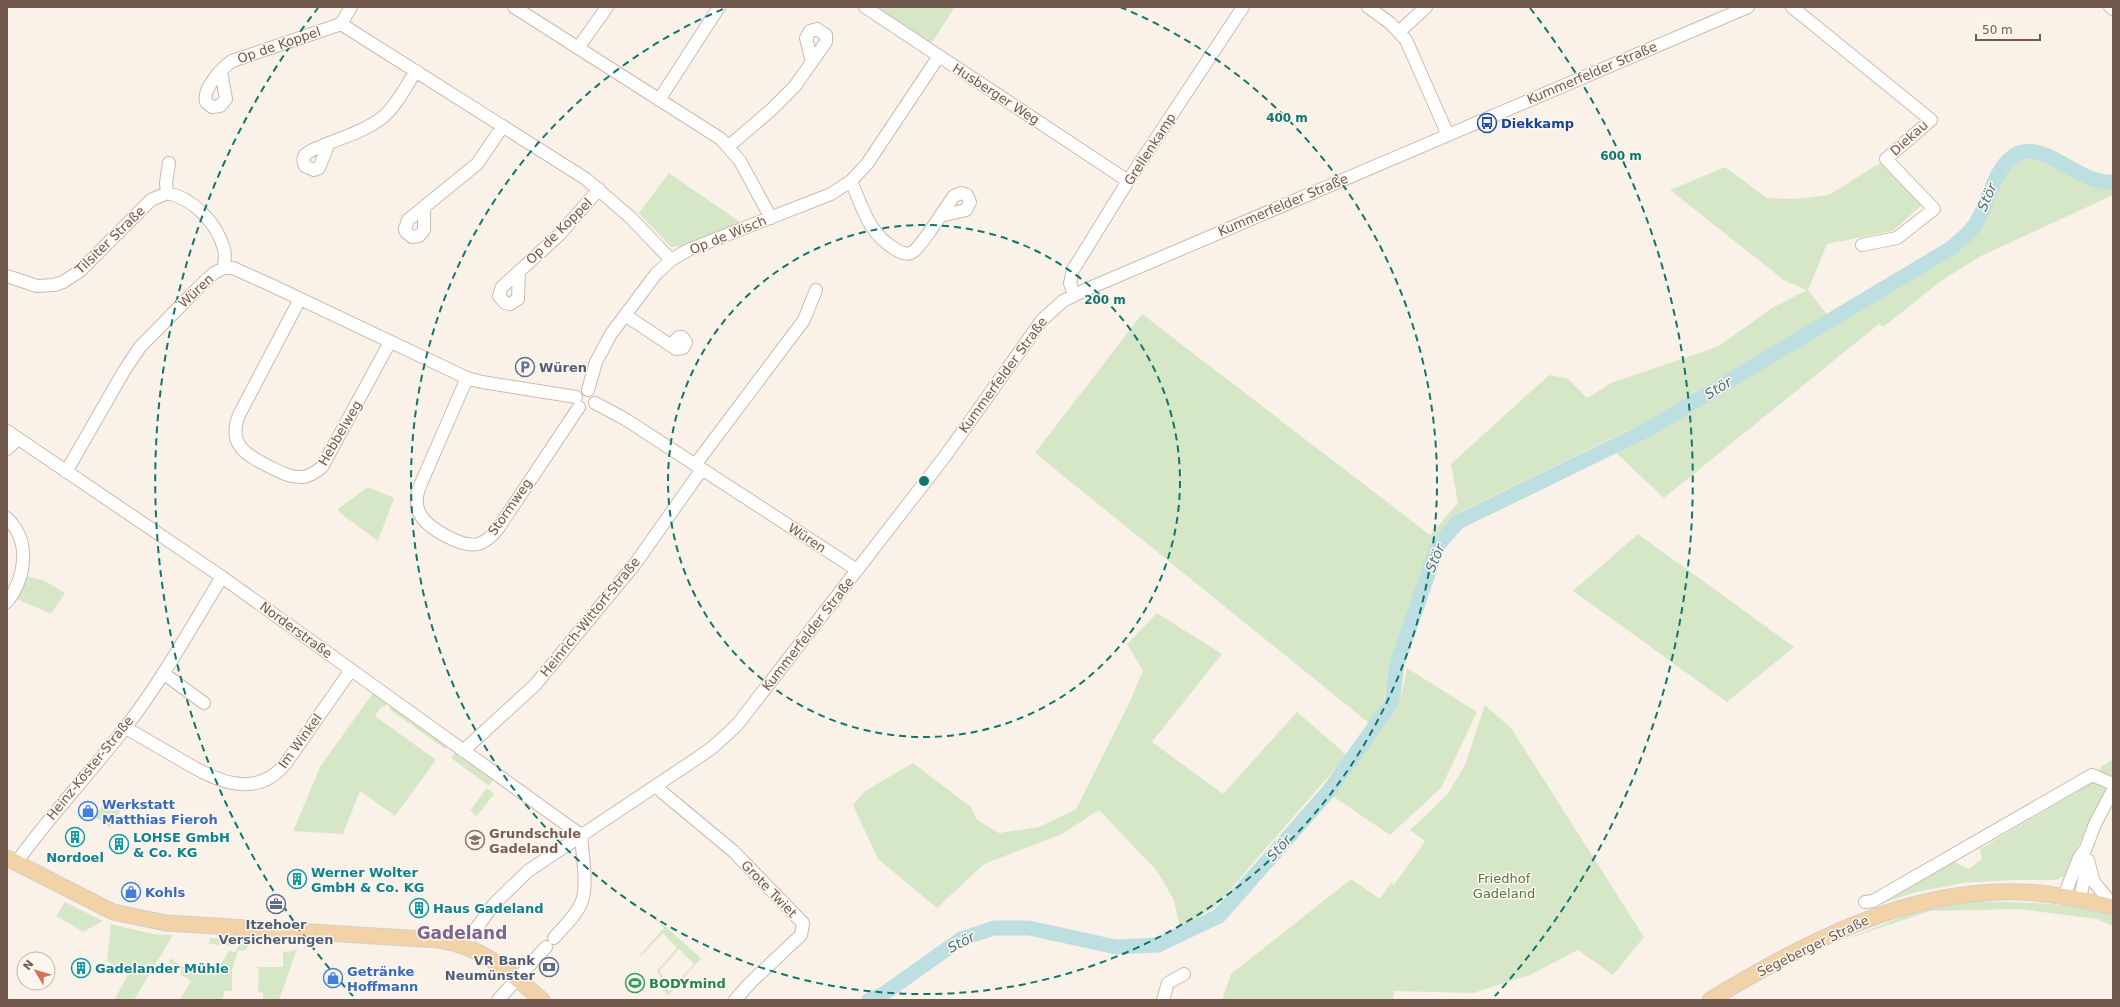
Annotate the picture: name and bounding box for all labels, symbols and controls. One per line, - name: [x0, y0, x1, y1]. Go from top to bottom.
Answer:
- scale bar: [1976, 16, 2040, 42]
- text: 50 m: [1982, 23, 2013, 37]
- street label: Op de Koppel: [235, 24, 323, 66]
- street label: Kummerfelder Straße: [1525, 39, 1659, 107]
- street label: Husberger Weg: [950, 60, 1042, 128]
- street label: Grellenkamp: [1121, 110, 1179, 188]
- text: 400 m: [1266, 111, 1308, 125]
- bus stop icon: Diekkamp: [1476, 112, 1498, 134]
- place label: Diekkamp: [1501, 116, 1574, 131]
- street label: Diekau: [1887, 117, 1931, 159]
- text: 600 m: [1600, 149, 1642, 163]
- street label: Kummerfelder Straße: [1216, 171, 1350, 239]
- water label: Stör: [1974, 180, 2001, 213]
- street label: Op de Koppel: [523, 195, 595, 267]
- street label: Tilsiter Straße: [71, 203, 148, 278]
- street label: Op de Wisch: [687, 213, 769, 257]
- street label: Würen: [176, 271, 216, 311]
- text: 200 m: [1084, 293, 1126, 307]
- street label: Kummerfelder Straße: [956, 314, 1050, 436]
- parking icon: Würen: [514, 356, 536, 378]
- place label: Würen: [539, 360, 587, 375]
- water label: Stör: [1702, 373, 1735, 402]
- street label: Hebbelweg: [315, 398, 365, 468]
- centre of rings: [917, 474, 931, 488]
- street label: Stormweg: [485, 476, 535, 538]
- street label: Würen: [785, 520, 829, 556]
- water label: Stör: [1422, 541, 1448, 574]
- street label: Heinrich-Wittorf-Straße: [537, 554, 643, 680]
- street label: Kummerfelder Straße: [759, 574, 857, 694]
- street label: Norderstraße: [257, 599, 335, 661]
- street label: Im Winkel: [275, 711, 325, 771]
- street label: Heinz-Köster-Straße: [44, 713, 136, 823]
- place label: Werkstatt Matthias Fieroh: [102, 797, 218, 827]
- shop icon: Werkstatt Matthias Fieroh: [77, 800, 99, 822]
- building icon: Nordoel: [64, 826, 86, 848]
- place label: Grundschule Gadeland: [489, 826, 581, 856]
- school or university icon: Grundschule Gadeland: [464, 829, 486, 851]
- place label: LOHSE GmbH & Co. KG: [133, 830, 230, 860]
- water label: Stör: [1263, 831, 1295, 864]
- building icon: LOHSE GmbH & Co. KG: [108, 833, 130, 855]
- place label: Nordoel: [46, 850, 104, 865]
- street label: Grote Twiet: [738, 857, 800, 921]
- place label: Werner Wolter GmbH & Co. KG: [311, 865, 424, 895]
- building icon: Werner Wolter GmbH & Co. KG: [286, 868, 308, 890]
- park label: Friedhof Gadeland: [1473, 871, 1535, 901]
- shop icon: Kohls: [120, 881, 142, 903]
- place label: Kohls: [145, 885, 185, 900]
- office icon: Itzehoer Versicherungen: [265, 893, 287, 915]
- building icon: Haus Gadeland: [408, 897, 430, 919]
- place label: Haus Gadeland: [433, 901, 544, 916]
- street label: Segeberger Straße: [1755, 912, 1871, 980]
- place label: Itzehoer Versicherungen: [219, 917, 333, 947]
- district label: Gadeland: [417, 923, 507, 943]
- water label: Stör: [945, 928, 979, 956]
- north arrow: [16, 951, 56, 991]
- place label: VR Bank Neumünster: [445, 953, 536, 983]
- bank icon: VR Bank Neumünster: [538, 956, 560, 978]
- building icon: Gadelander Mühle: [70, 957, 92, 979]
- text: N: [21, 958, 36, 973]
- place label: Gadelander Mühle: [95, 961, 229, 976]
- place label: Getränke Hoffmann: [347, 964, 418, 994]
- shop icon: Getränke Hoffmann: [322, 967, 344, 989]
- sports icon: BODYmind: [624, 972, 646, 994]
- place label: BODYmind: [649, 976, 726, 991]

